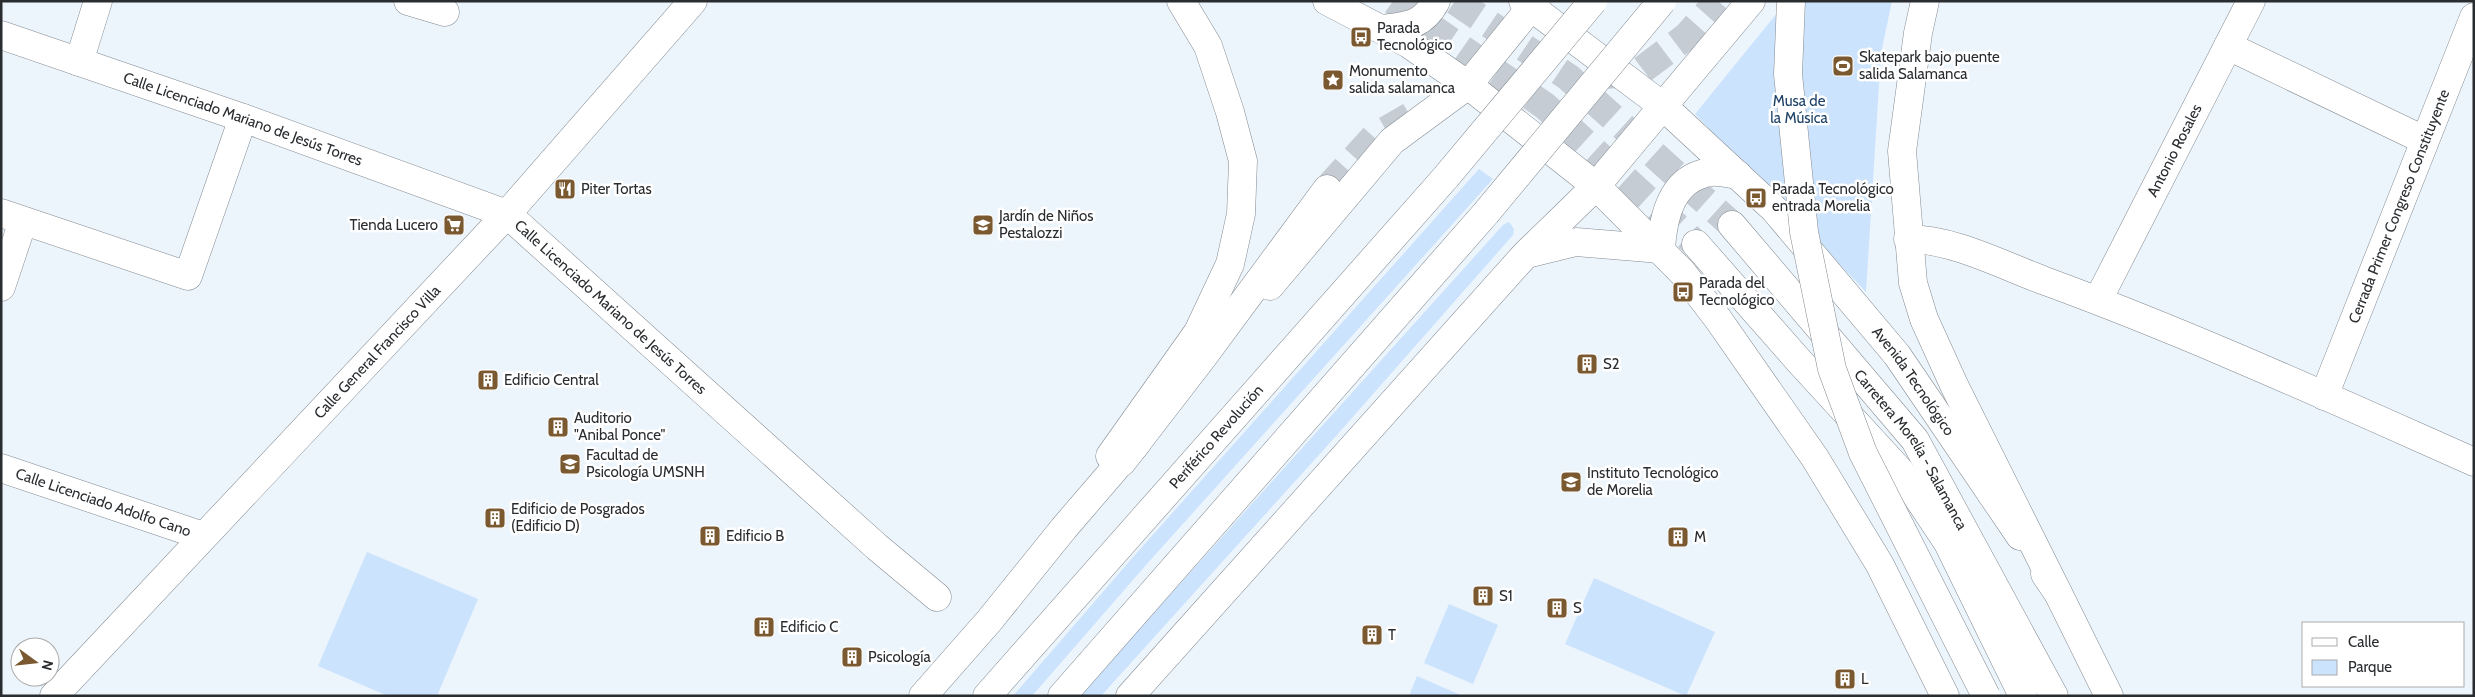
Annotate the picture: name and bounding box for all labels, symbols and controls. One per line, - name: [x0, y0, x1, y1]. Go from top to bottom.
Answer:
- place label: Parada Tecnológico: [1377, 19, 1453, 54]
- bus stop icon: Parada Tecnológico: [1349, 25, 1373, 49]
- place label: Skatepark bajo puente salida Salamanca: [1859, 48, 2000, 83]
- sports icon: Skatepark bajo puente salida Salamanca: [1831, 54, 1855, 78]
- place label: Monumento salida salamanca: [1349, 62, 1456, 97]
- place icon: Monumento salida salamanca: [1321, 68, 1345, 92]
- street label: Calle Licenciado Mariano de Jesús Torres: [121, 69, 365, 170]
- street label: Cerrada Primer Congreso Constituyente: [2345, 86, 2454, 326]
- park label: Musa de la Música: [1770, 92, 1828, 127]
- street label: Antonio Rosales: [2143, 101, 2206, 200]
- restaurant icon: Piter Tortas: [553, 177, 577, 201]
- place label: Piter Tortas: [581, 180, 652, 198]
- place label: Parada Tecnológico entrada Morelia: [1772, 180, 1894, 215]
- bus stop icon: Parada Tecnológico entrada Morelia: [1744, 186, 1768, 210]
- place label: Jardín de Niños Pestalozzi: [998, 207, 1094, 242]
- supermarket icon: Tienda Lucero: [442, 213, 466, 237]
- school or university icon: Jardín de Niños Pestalozzi: [971, 213, 995, 237]
- place label: Tienda Lucero: [350, 216, 438, 234]
- street label: Calle Licenciado Mariano de Jesús Torres: [511, 216, 710, 398]
- place label: Parada del Tecnológico: [1699, 274, 1775, 309]
- bus stop icon: Parada del Tecnológico: [1671, 280, 1695, 304]
- street label: Calle General Francisco Villa: [310, 281, 445, 422]
- street label: Avenida Tecnológico: [1868, 323, 1958, 439]
- building icon: S2: [1575, 352, 1599, 376]
- place label: S2: [1603, 355, 1620, 373]
- street label: Carretera Morelia - Salamanca: [1850, 366, 1971, 534]
- building icon: Edificio Central: [476, 368, 500, 392]
- place label: Edificio Central: [504, 371, 599, 389]
- street label: Periférico Revolución: [1165, 381, 1267, 493]
- place label: Auditorio "Anibal Ponce": [574, 409, 666, 444]
- building icon: Auditorio "Anibal Ponce": [546, 415, 570, 439]
- place label: Facultad de Psicología UMSNH: [586, 446, 705, 481]
- school or university icon: Facultad de Psicología UMSNH: [558, 452, 582, 476]
- place label: Instituto Tecnológico de Morelia: [1587, 464, 1719, 499]
- street label: Calle Licenciado Adolfo Cano: [13, 465, 193, 540]
- school or university icon: Instituto Tecnológico de Morelia: [1559, 470, 1583, 494]
- place label: Edificio de Posgrados (Edificio D): [511, 500, 645, 535]
- building icon: Edificio de Posgrados (Edificio D): [483, 506, 507, 530]
- building icon: Edificio B: [698, 524, 722, 548]
- building icon: M: [1666, 525, 1690, 549]
- place label: Edificio B: [726, 527, 784, 545]
- place label: M: [1694, 528, 1706, 546]
- building icon: S1: [1471, 584, 1495, 608]
- place label: S1: [1499, 587, 1513, 605]
- building icon: S: [1545, 596, 1569, 620]
- place label: S: [1573, 599, 1582, 617]
- building icon: Edificio C: [752, 615, 776, 639]
- place label: Edificio C: [780, 618, 839, 636]
- legend: [2302, 622, 2465, 687]
- building icon: T: [1360, 623, 1384, 647]
- place label: T: [1388, 626, 1396, 644]
- text: Calle: [2348, 633, 2379, 651]
- north arrow: [10, 637, 60, 687]
- building icon: Psicología: [840, 645, 864, 669]
- place label: Psicología: [868, 648, 931, 666]
- text: N: [38, 658, 58, 672]
- text: Parque: [2348, 658, 2392, 676]
- building icon: L: [1833, 667, 1857, 691]
- place label: L: [1861, 670, 1869, 688]

